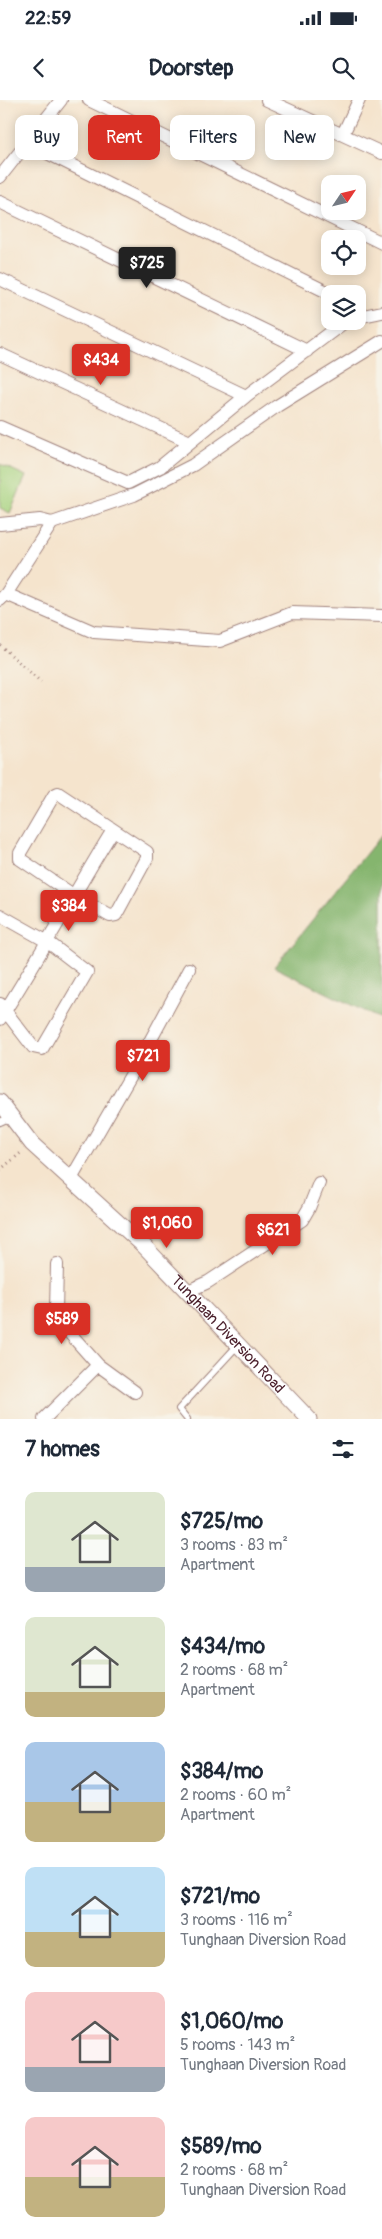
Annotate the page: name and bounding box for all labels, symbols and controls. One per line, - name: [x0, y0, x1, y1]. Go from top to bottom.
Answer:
- text: 22:59: [25, 6, 71, 30]
- icon: back: [25, 54, 53, 82]
- text: Doorstep: [148, 54, 234, 82]
- icon: search: [329, 54, 357, 82]
- chip: Buy: [15, 115, 78, 160]
- chip: Rent: [88, 115, 160, 160]
- chip: Filters: [170, 115, 255, 160]
- chip: New: [265, 115, 334, 160]
- north arrow: [321, 175, 366, 220]
- map controls: [321, 175, 366, 330]
- button: locate: [321, 230, 366, 275]
- pin: $725: [117, 246, 177, 289]
- text: $725: [130, 253, 164, 273]
- button: layers: [321, 285, 366, 330]
- pin: $434: [71, 344, 131, 386]
- text: $434: [83, 350, 119, 370]
- pin: $384: [39, 890, 99, 932]
- text: $384: [52, 896, 86, 916]
- pin: $721: [113, 1040, 173, 1082]
- text: $721: [127, 1046, 159, 1066]
- pin: $1,060: [126, 1206, 208, 1249]
- text: $1,060: [142, 1213, 192, 1233]
- pin: $621: [243, 1214, 303, 1256]
- text: $621: [256, 1220, 290, 1240]
- street label: Tunghaan Diversion Road: [167, 1271, 288, 1397]
- pin: $589: [32, 1302, 92, 1345]
- text: $589: [45, 1309, 79, 1329]
- icon: filters: [329, 1435, 357, 1463]
- text: 7 homes: [25, 1436, 100, 1463]
- text: $725/mo: [180, 1508, 263, 1535]
- icon: home: [65, 1512, 125, 1572]
- text: 3 rooms · 83 m²: [180, 1535, 288, 1555]
- text: Apartment: [180, 1555, 255, 1575]
- text: $434/mo: [180, 1633, 265, 1660]
- icon: home: [65, 1637, 125, 1697]
- text: 2 rooms · 68 m²: [180, 1660, 288, 1680]
- text: Apartment: [180, 1680, 255, 1700]
- text: $384/mo: [180, 1758, 263, 1785]
- icon: home: [65, 1762, 125, 1822]
- text: 2 rooms · 60 m²: [180, 1785, 291, 1805]
- text: Apartment: [180, 1805, 255, 1825]
- text: $721/mo: [180, 1883, 260, 1910]
- icon: home: [65, 1887, 125, 1947]
- text: 3 rooms · 116 m²: [180, 1910, 293, 1930]
- text: Tunghaan Diversion Road: [180, 1930, 346, 1950]
- text: $1,060/mo: [180, 2008, 283, 2035]
- icon: home: [65, 2012, 125, 2072]
- text: 5 rooms · 143 m²: [180, 2035, 295, 2055]
- text: Tunghaan Diversion Road: [180, 2055, 346, 2075]
- text: $589/mo: [180, 2133, 262, 2160]
- icon: home: [65, 2137, 125, 2197]
- text: 2 rooms · 68 m²: [180, 2160, 288, 2180]
- text: Tunghaan Diversion Road: [180, 2180, 346, 2200]

